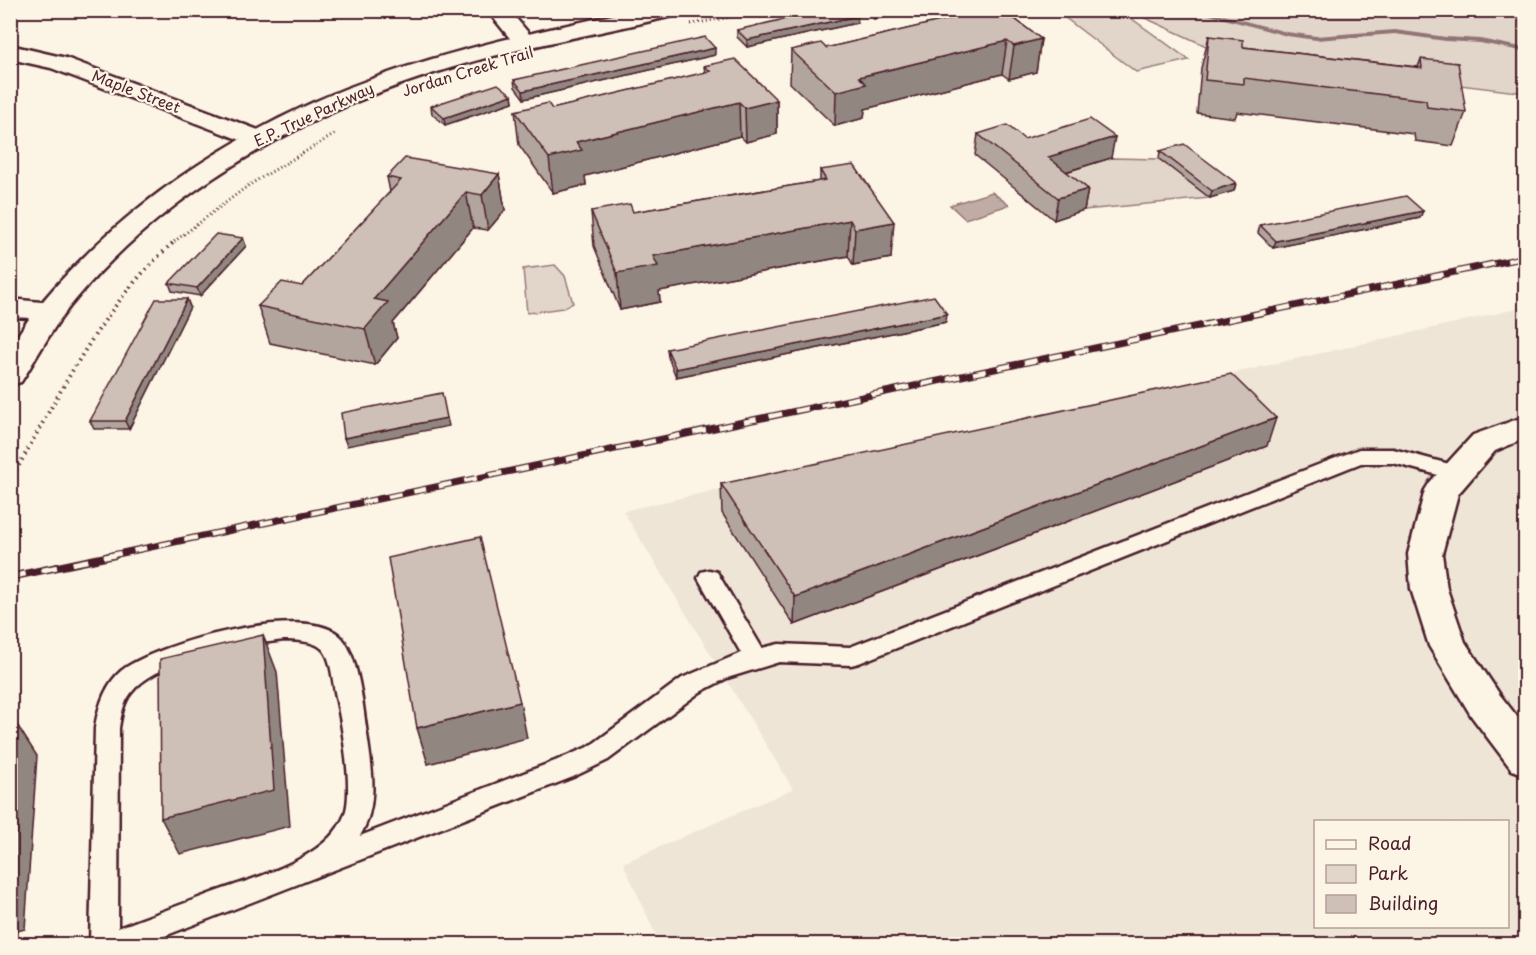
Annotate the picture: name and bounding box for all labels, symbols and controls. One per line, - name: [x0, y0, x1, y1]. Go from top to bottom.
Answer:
- street label: Jordan Creek Trail: [399, 40, 536, 102]
- street label: Maple Street: [89, 63, 184, 118]
- street label: E.P. True Parkway: [250, 76, 377, 152]
- legend: [1314, 820, 1509, 928]
- text: Road: [1368, 829, 1412, 856]
- text: Park: [1368, 859, 1408, 886]
- text: Building: [1368, 889, 1438, 916]

